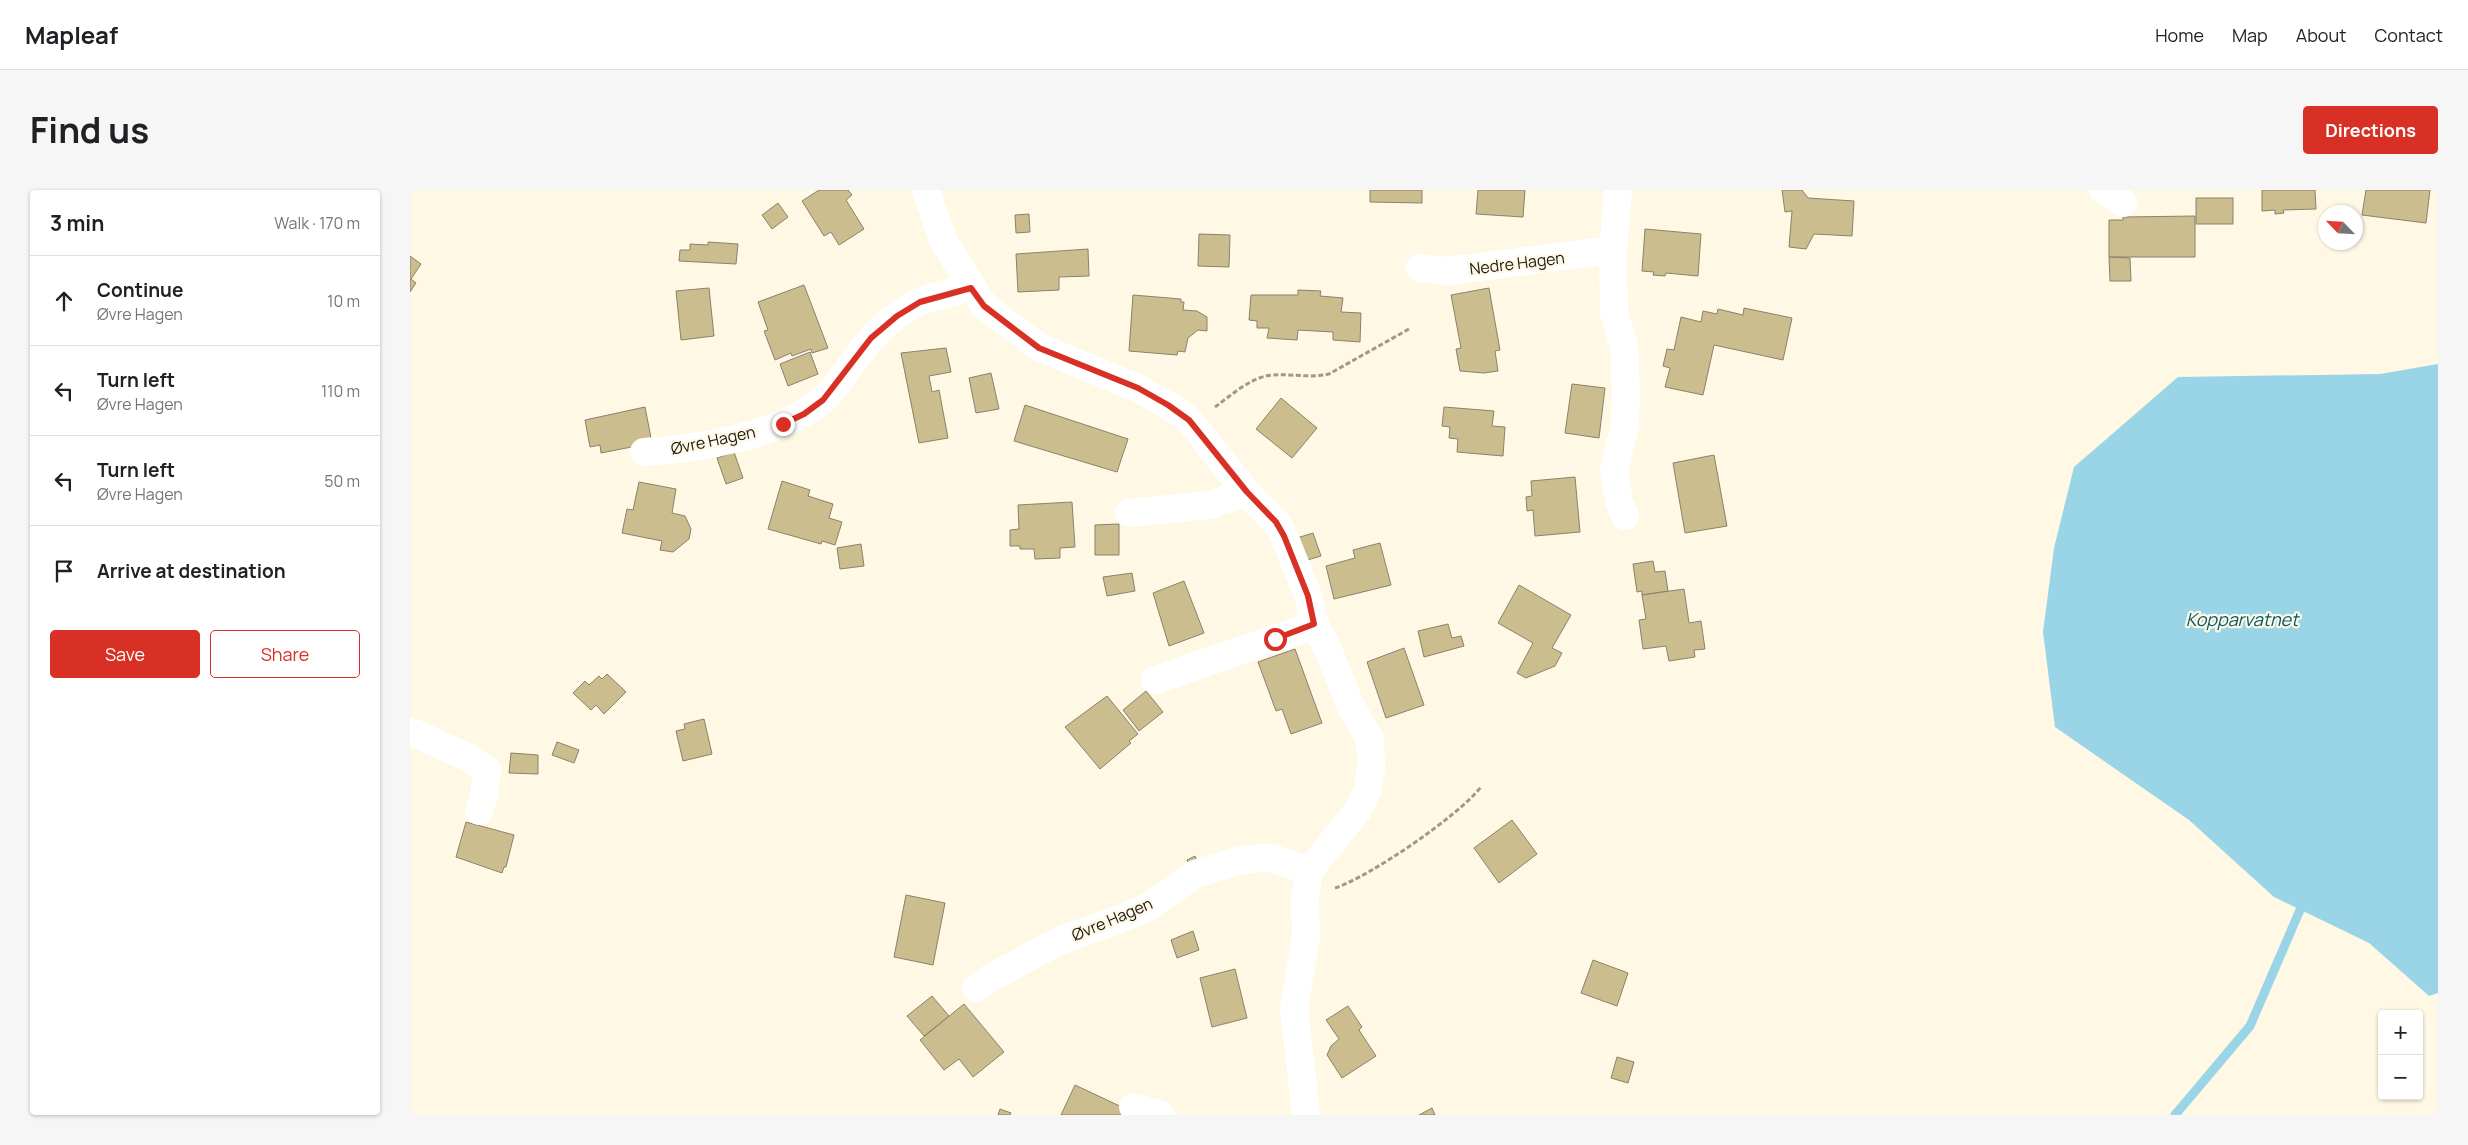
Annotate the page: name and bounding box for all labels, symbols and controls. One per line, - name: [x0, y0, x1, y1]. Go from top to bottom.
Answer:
- text: Mapleaf: [25, 18, 118, 51]
- text: Home: [2155, 23, 2204, 47]
- text: Map: [2232, 23, 2268, 47]
- text: About: [2296, 23, 2346, 47]
- text: Contact: [2374, 23, 2443, 47]
- text: Find us: [30, 106, 149, 154]
- button: Directions: [2303, 106, 2438, 154]
- north arrow: [2318, 205, 2363, 250]
- text: 3 min: [50, 209, 104, 237]
- text: Walk · 170 m: [274, 212, 360, 234]
- street label: Nedre Hagen: [1468, 246, 1566, 280]
- text: Continue: [97, 277, 183, 303]
- icon: ahead: [50, 287, 78, 315]
- text: 10 m: [327, 290, 360, 312]
- text: Øvre Hagen: [97, 303, 183, 325]
- text: Turn left: [97, 367, 175, 393]
- icon: left: [50, 377, 78, 405]
- text: 110 m: [321, 380, 360, 402]
- text: Øvre Hagen: [97, 393, 183, 415]
- route end: [772, 413, 795, 436]
- street label: Øvre Hagen: [669, 420, 757, 460]
- text: Turn left: [97, 457, 175, 483]
- icon: left: [50, 467, 78, 495]
- text: 50 m: [324, 470, 360, 492]
- text: Øvre Hagen: [97, 483, 183, 505]
- icon: arrive: [50, 557, 78, 585]
- text: Arrive at destination: [97, 558, 286, 584]
- water label: Kopparvatnet: [2186, 607, 2300, 631]
- route start: [1264, 628, 1287, 651]
- button: Save: [50, 630, 200, 678]
- button: Share: [210, 630, 360, 678]
- street label: Øvre Hagen: [1068, 892, 1156, 946]
- map controls: [2378, 1010, 2423, 1100]
- button: +: [2378, 1010, 2423, 1055]
- button: −: [2378, 1055, 2423, 1100]

